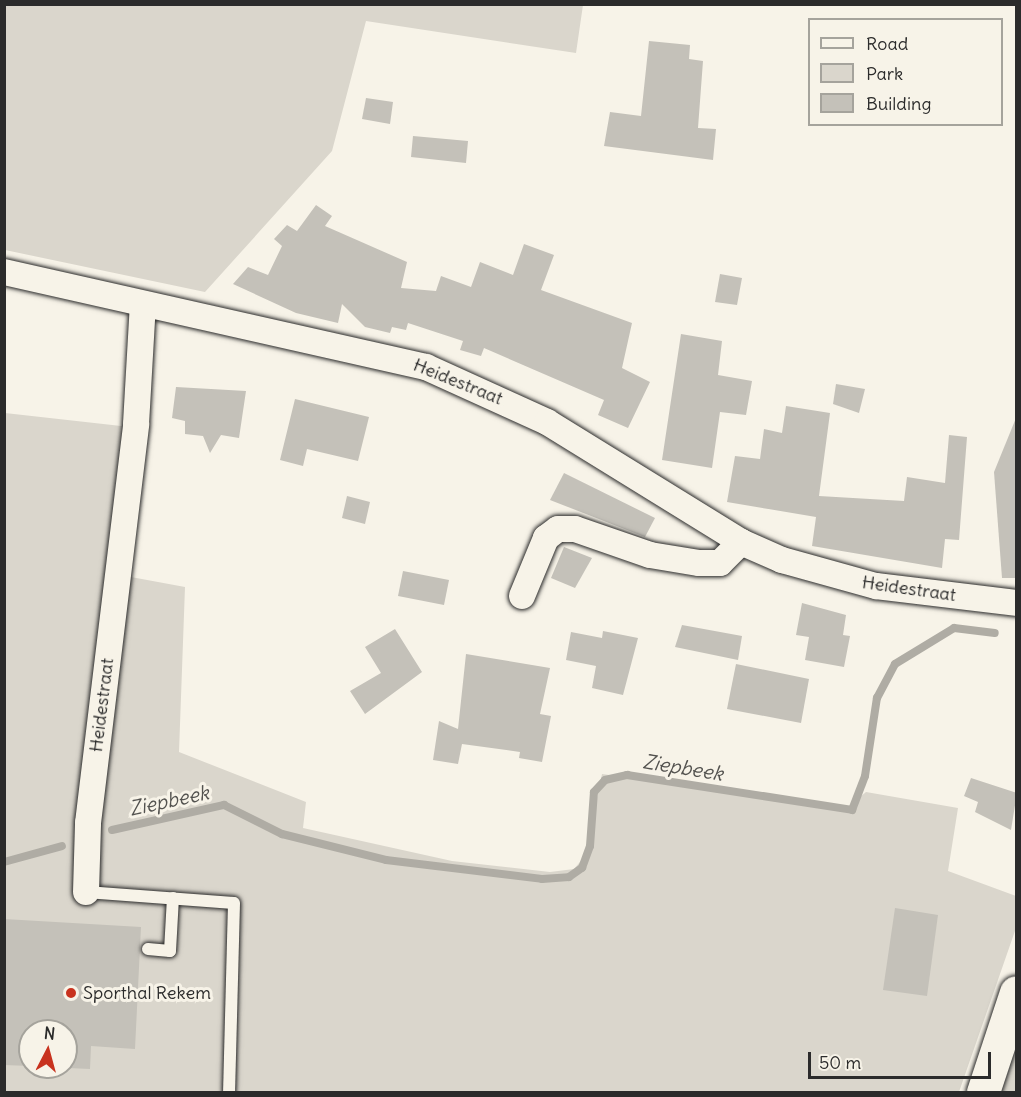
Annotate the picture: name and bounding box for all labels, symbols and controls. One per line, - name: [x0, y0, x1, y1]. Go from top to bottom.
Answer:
- legend: [808, 18, 1003, 126]
- text: Road: [866, 32, 908, 55]
- text: Park: [866, 62, 903, 85]
- text: Building: [866, 92, 931, 115]
- street label: Heidestraat: [410, 354, 506, 410]
- street label: Heidestraat: [861, 572, 957, 606]
- street label: Heidestraat: [86, 657, 118, 753]
- water label: Ziepbeek: [641, 749, 725, 785]
- water label: Ziepbeek: [127, 780, 211, 820]
- place label: Sporthal Rekem: [83, 982, 211, 1004]
- marker: Sporthal Rekem: [64, 986, 78, 1000]
- north arrow: [18, 1019, 78, 1079]
- text: N: [43, 1023, 56, 1044]
- scale bar: [811, 1040, 994, 1078]
- text: 50 m: [819, 1051, 861, 1074]

